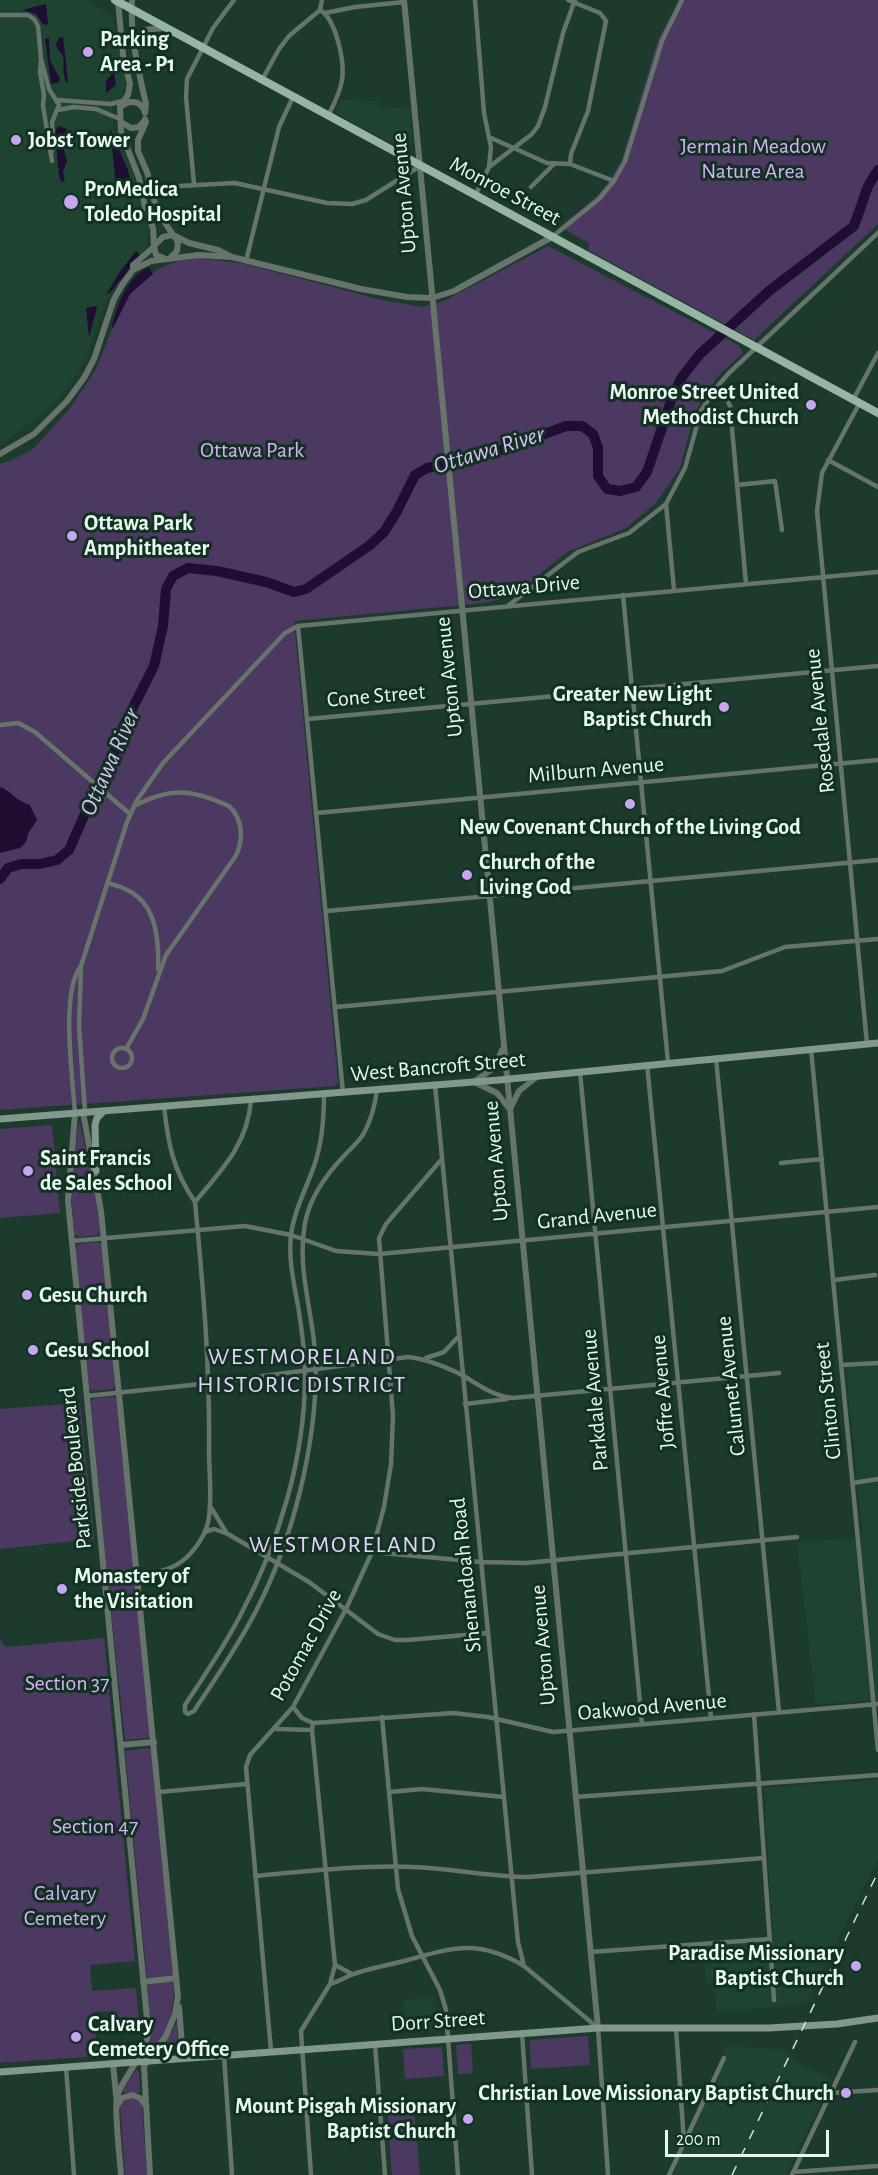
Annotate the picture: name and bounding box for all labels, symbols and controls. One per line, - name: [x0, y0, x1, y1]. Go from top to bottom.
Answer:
- place label: Parking Area - P1: [100, 26, 175, 78]
- marker: Parking Area - P1: [81, 45, 95, 59]
- place label: Jobst Tower: [28, 127, 130, 153]
- street label: Upton Avenue: [386, 132, 422, 254]
- marker: Jobst Tower: [9, 133, 23, 147]
- park label: Jermain Meadow Nature Area: [680, 133, 826, 184]
- street label: Monroe Street: [445, 151, 565, 231]
- place label: ProMedica Toledo Hospital: [84, 176, 222, 228]
- marker: ProMedica Toledo Hospital: [62, 193, 80, 211]
- place label: Monroe Street United Methodist Church: [609, 379, 799, 430]
- marker: Monroe Street United Methodist Church: [804, 398, 818, 412]
- water label: Ottawa River: [430, 419, 548, 481]
- park label: Ottawa Park: [200, 437, 304, 463]
- place label: Ottawa Park Amphitheater: [84, 510, 209, 562]
- marker: Ottawa Park Amphitheater: [65, 529, 79, 543]
- street label: Ottawa Drive: [467, 569, 581, 605]
- street label: Upton Avenue: [430, 615, 468, 739]
- street label: Rosedale Avenue: [799, 647, 841, 795]
- street label: Cone Street: [326, 679, 426, 713]
- place label: Greater New Light Baptist Church: [553, 681, 712, 732]
- marker: Greater New Light Baptist Church: [717, 700, 731, 714]
- water label: Ottawa River: [74, 704, 146, 820]
- street label: Milburn Avenue: [527, 751, 665, 789]
- marker: New Covenant Church of the Living God: [623, 797, 637, 811]
- place label: New Covenant Church of the Living God: [459, 814, 801, 840]
- place label: Church of the Living God: [479, 849, 595, 900]
- marker: Church of the Living God: [460, 868, 474, 882]
- street label: West Bancroft Street: [349, 1046, 527, 1088]
- street label: Upton Avenue: [478, 1100, 514, 1222]
- place label: Saint Francis de Sales School: [40, 1145, 173, 1196]
- marker: Saint Francis de Sales School: [21, 1164, 35, 1178]
- street label: Grand Avenue: [536, 1197, 658, 1235]
- place label: Gesu Church: [39, 1282, 148, 1308]
- marker: Gesu Church: [20, 1288, 34, 1302]
- street label: Calumet Avenue: [711, 1315, 751, 1457]
- street label: Parkdale Avenue: [576, 1328, 614, 1472]
- street label: Joffre Avenue: [645, 1334, 681, 1450]
- place label: Gesu School: [45, 1337, 150, 1363]
- street label: Clinton Street: [809, 1341, 847, 1461]
- marker: Gesu School: [26, 1343, 40, 1357]
- district label: WESTMORELAND HISTORIC DISTRICT: [197, 1343, 407, 1399]
- street label: Parkside Boulevard: [54, 1385, 98, 1551]
- street label: Shenandoah Road: [445, 1496, 487, 1654]
- district label: WESTMORELAND: [249, 1531, 437, 1559]
- place label: Monastery of the Visitation: [74, 1563, 193, 1615]
- marker: Monastery of the Visitation: [55, 1582, 69, 1596]
- street label: Potomac Drive: [264, 1584, 348, 1706]
- street label: Upton Avenue: [525, 1584, 561, 1706]
- park label: Section 37: [25, 1670, 109, 1696]
- street label: Oakwood Avenue: [576, 1687, 728, 1727]
- park label: Section 47: [52, 1813, 138, 1839]
- park label: Calvary Cemetery: [24, 1880, 106, 1932]
- place label: Paradise Missionary Baptist Church: [668, 1940, 844, 1992]
- marker: Paradise Missionary Baptist Church: [849, 1959, 863, 1973]
- street label: Dorr Street: [390, 2005, 486, 2037]
- place label: Calvary Cemetery Office: [88, 2011, 229, 2062]
- marker: Calvary Cemetery Office: [69, 2030, 83, 2044]
- place label: Christian Love Missionary Baptist Church: [478, 2080, 834, 2106]
- marker: Christian Love Missionary Baptist Church: [839, 2086, 853, 2100]
- place label: Mount Pisgah Missionary Baptist Church: [235, 2093, 456, 2144]
- marker: Mount Pisgah Missionary Baptist Church: [461, 2112, 475, 2126]
- scale bar: [668, 2118, 832, 2156]
- text: 200 m: [676, 2131, 721, 2149]

